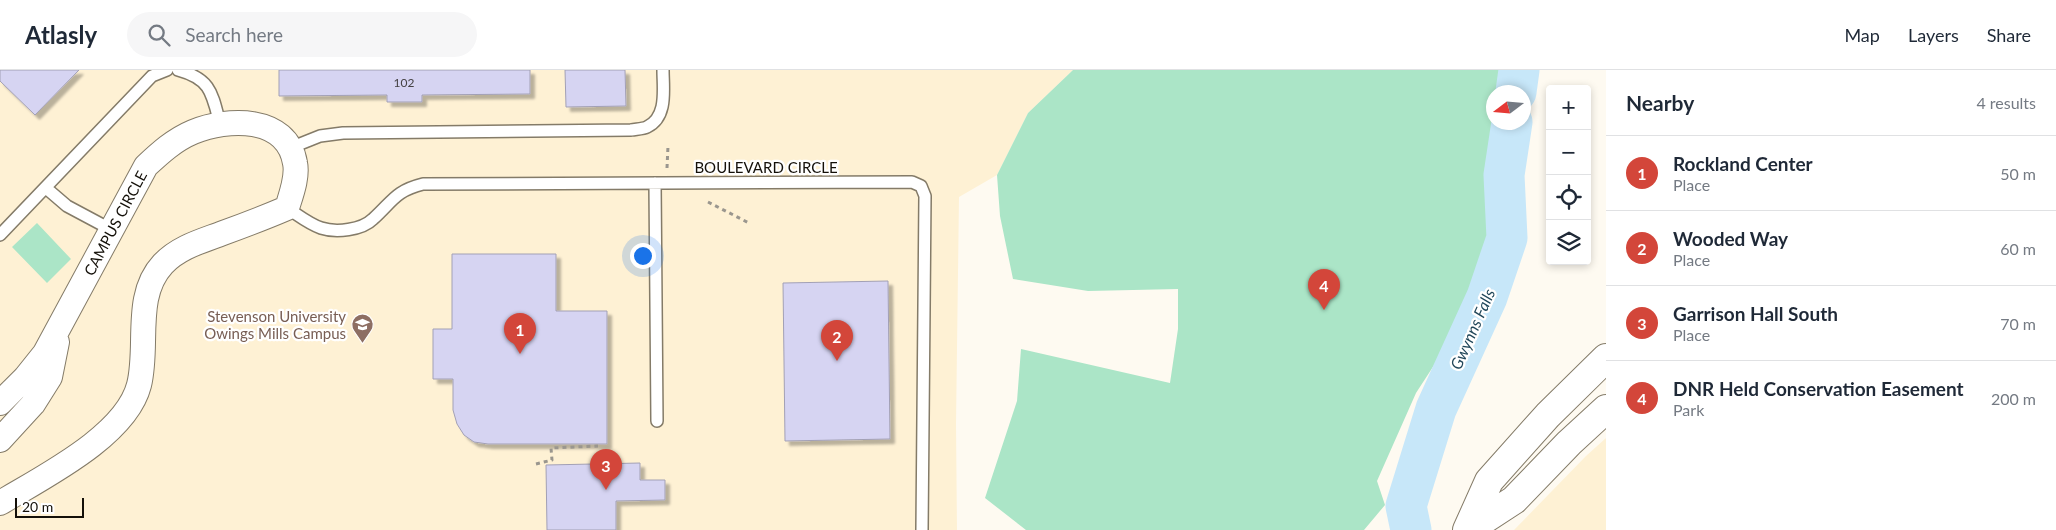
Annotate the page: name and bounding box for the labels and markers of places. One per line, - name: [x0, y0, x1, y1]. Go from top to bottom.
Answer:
- pin: 4: [1308, 269, 1340, 310]
- place label: Stevenson University Owings Mills Campus: [204, 307, 346, 342]
- school or university icon: Stevenson University Owings Mills Campus: [350, 313, 374, 344]
- pin: 1: [504, 313, 536, 354]
- pin: 2: [821, 320, 853, 361]
- pin: 3: [590, 449, 622, 490]

